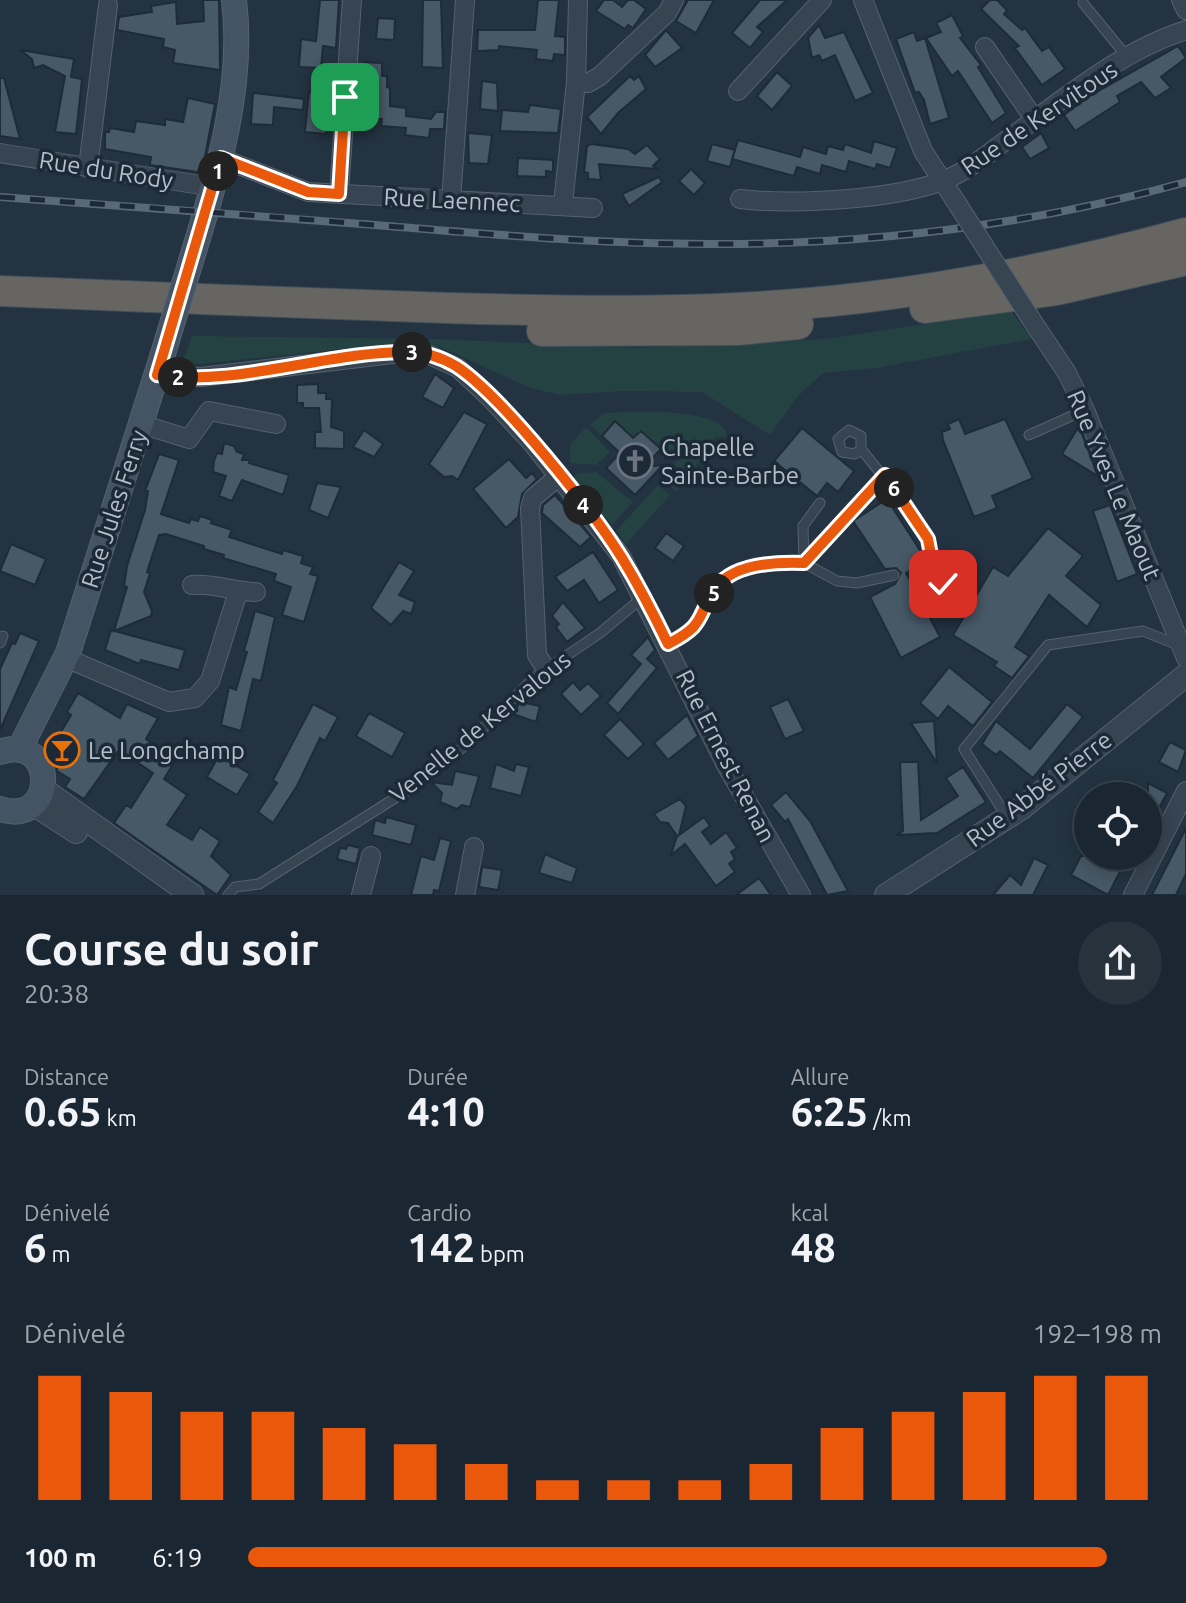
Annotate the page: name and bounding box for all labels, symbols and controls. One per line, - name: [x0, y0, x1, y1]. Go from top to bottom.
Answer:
- street label: Rue de Kervitous: [956, 56, 1122, 180]
- pin: [311, 63, 379, 131]
- icon: arrive: [323, 75, 367, 119]
- street label: Rue du Rody: [37, 146, 175, 194]
- pin: 1: [198, 151, 238, 191]
- text: 1: [212, 158, 224, 183]
- street label: Rue Laennec: [383, 183, 521, 217]
- pin: 3: [392, 332, 432, 372]
- text: 3: [406, 339, 418, 364]
- pin: 2: [158, 357, 198, 397]
- text: 2: [172, 364, 184, 389]
- street label: Rue Yves Le Maout: [1062, 386, 1166, 584]
- street label: Rue Jules Ferry: [76, 426, 152, 591]
- place label: Chapelle Sainte-Barbe: [661, 434, 799, 489]
- church icon: Chapelle Sainte-Barbe: [616, 442, 654, 480]
- pin: 6: [874, 468, 914, 508]
- text: 6: [888, 475, 900, 500]
- pin: 4: [563, 485, 603, 525]
- text: 4: [577, 492, 589, 517]
- pin: [909, 550, 977, 618]
- icon: check: [921, 562, 965, 606]
- pin: 5: [694, 573, 734, 613]
- text: 5: [708, 580, 720, 605]
- street label: Venelle de Kervalous: [384, 646, 576, 808]
- street label: Rue Ernest Renan: [671, 665, 781, 847]
- street label: Rue Abbé Pierre: [961, 726, 1117, 852]
- bar icon: Le Longchamp: [43, 731, 81, 769]
- place label: Le Longchamp: [88, 737, 245, 764]
- map controls: [1074, 782, 1162, 870]
- button: locate: [1074, 782, 1162, 870]
- button: share: [1078, 921, 1162, 1005]
- text: Course du soir: [24, 924, 319, 973]
- text: 20:38: [24, 979, 89, 1008]
- text: Distance: [24, 1064, 109, 1089]
- text: Durée: [407, 1064, 468, 1089]
- text: Allure: [791, 1064, 850, 1089]
- text: 0.65: [24, 1089, 102, 1134]
- text: 4:10: [407, 1089, 485, 1134]
- text: 6:25: [791, 1089, 868, 1134]
- text: km: [102, 1105, 137, 1130]
- text: /km: [868, 1105, 911, 1130]
- text: Dénivelé: [24, 1200, 110, 1225]
- text: Cardio: [407, 1200, 472, 1225]
- text: kcal: [791, 1200, 829, 1225]
- text: 6: [24, 1225, 47, 1270]
- text: 142: [407, 1225, 475, 1270]
- text: 48: [791, 1225, 836, 1270]
- text: m: [47, 1241, 71, 1266]
- text: bpm: [475, 1241, 525, 1266]
- text: Dénivelé: [24, 1319, 126, 1348]
- text: 192–198 m: [1033, 1319, 1162, 1348]
- text: 100 m: [24, 1543, 97, 1572]
- text: 6:19: [152, 1543, 202, 1572]

